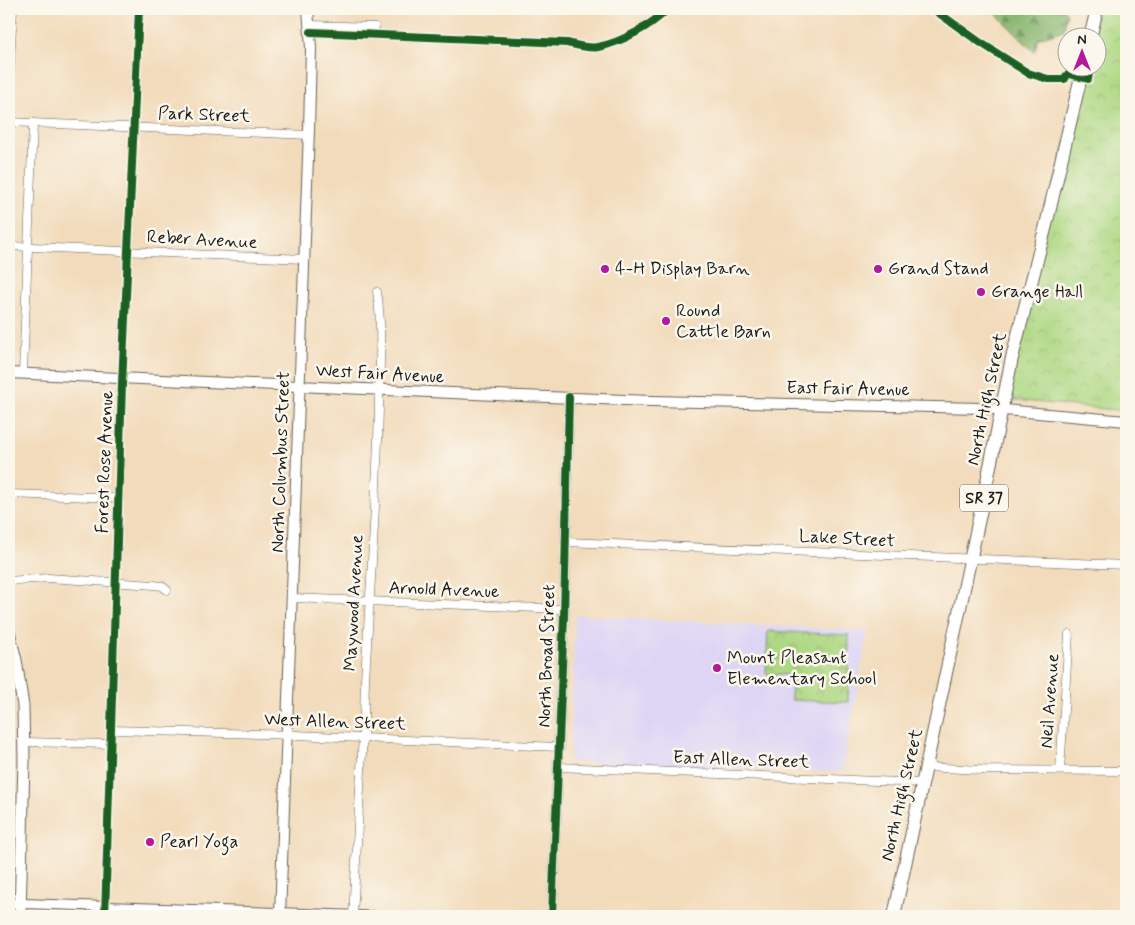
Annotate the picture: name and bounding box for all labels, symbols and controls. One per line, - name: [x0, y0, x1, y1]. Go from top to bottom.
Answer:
- north arrow: [1058, 28, 1108, 78]
- text: N: [1077, 31, 1087, 49]
- street label: Park Street: [158, 101, 251, 129]
- street label: Reber Avenue: [146, 225, 258, 255]
- place label: 4-H Display Barn: [615, 257, 750, 281]
- place label: Grand Stand: [888, 257, 989, 281]
- marker: 4-H Display Barn: [599, 263, 611, 275]
- marker: Grand Stand: [872, 263, 884, 275]
- place label: Grange Hall: [991, 280, 1083, 304]
- marker: Grange Hall: [975, 286, 987, 298]
- place label: Round Cattle Barn: [676, 299, 771, 344]
- marker: Round Cattle Barn: [660, 315, 672, 327]
- street label: North High Street: [961, 330, 1015, 468]
- street label: West Fair Avenue: [315, 359, 445, 389]
- street label: North Columbus Street: [266, 371, 296, 553]
- street label: East Fair Avenue: [786, 376, 910, 402]
- street label: Forest Rose Avenue: [91, 390, 119, 534]
- road number: SR 37: [960, 484, 1008, 512]
- street label: Lake Street: [798, 525, 896, 553]
- street label: Maywood Avenue: [338, 534, 370, 672]
- street label: Arnold Avenue: [388, 576, 500, 604]
- street label: North Broad Street: [533, 584, 562, 728]
- place label: Mount Pleasant Elementary School: [727, 646, 877, 691]
- street label: Neil Avenue: [1035, 653, 1065, 749]
- marker: Mount Pleasant Elementary School: [711, 662, 723, 674]
- street label: West Allen Street: [264, 708, 407, 736]
- street label: North High Street: [875, 726, 931, 864]
- street label: East Allen Street: [672, 746, 810, 774]
- place label: Pearl Yoga: [160, 830, 238, 856]
- marker: Pearl Yoga: [144, 836, 156, 848]

